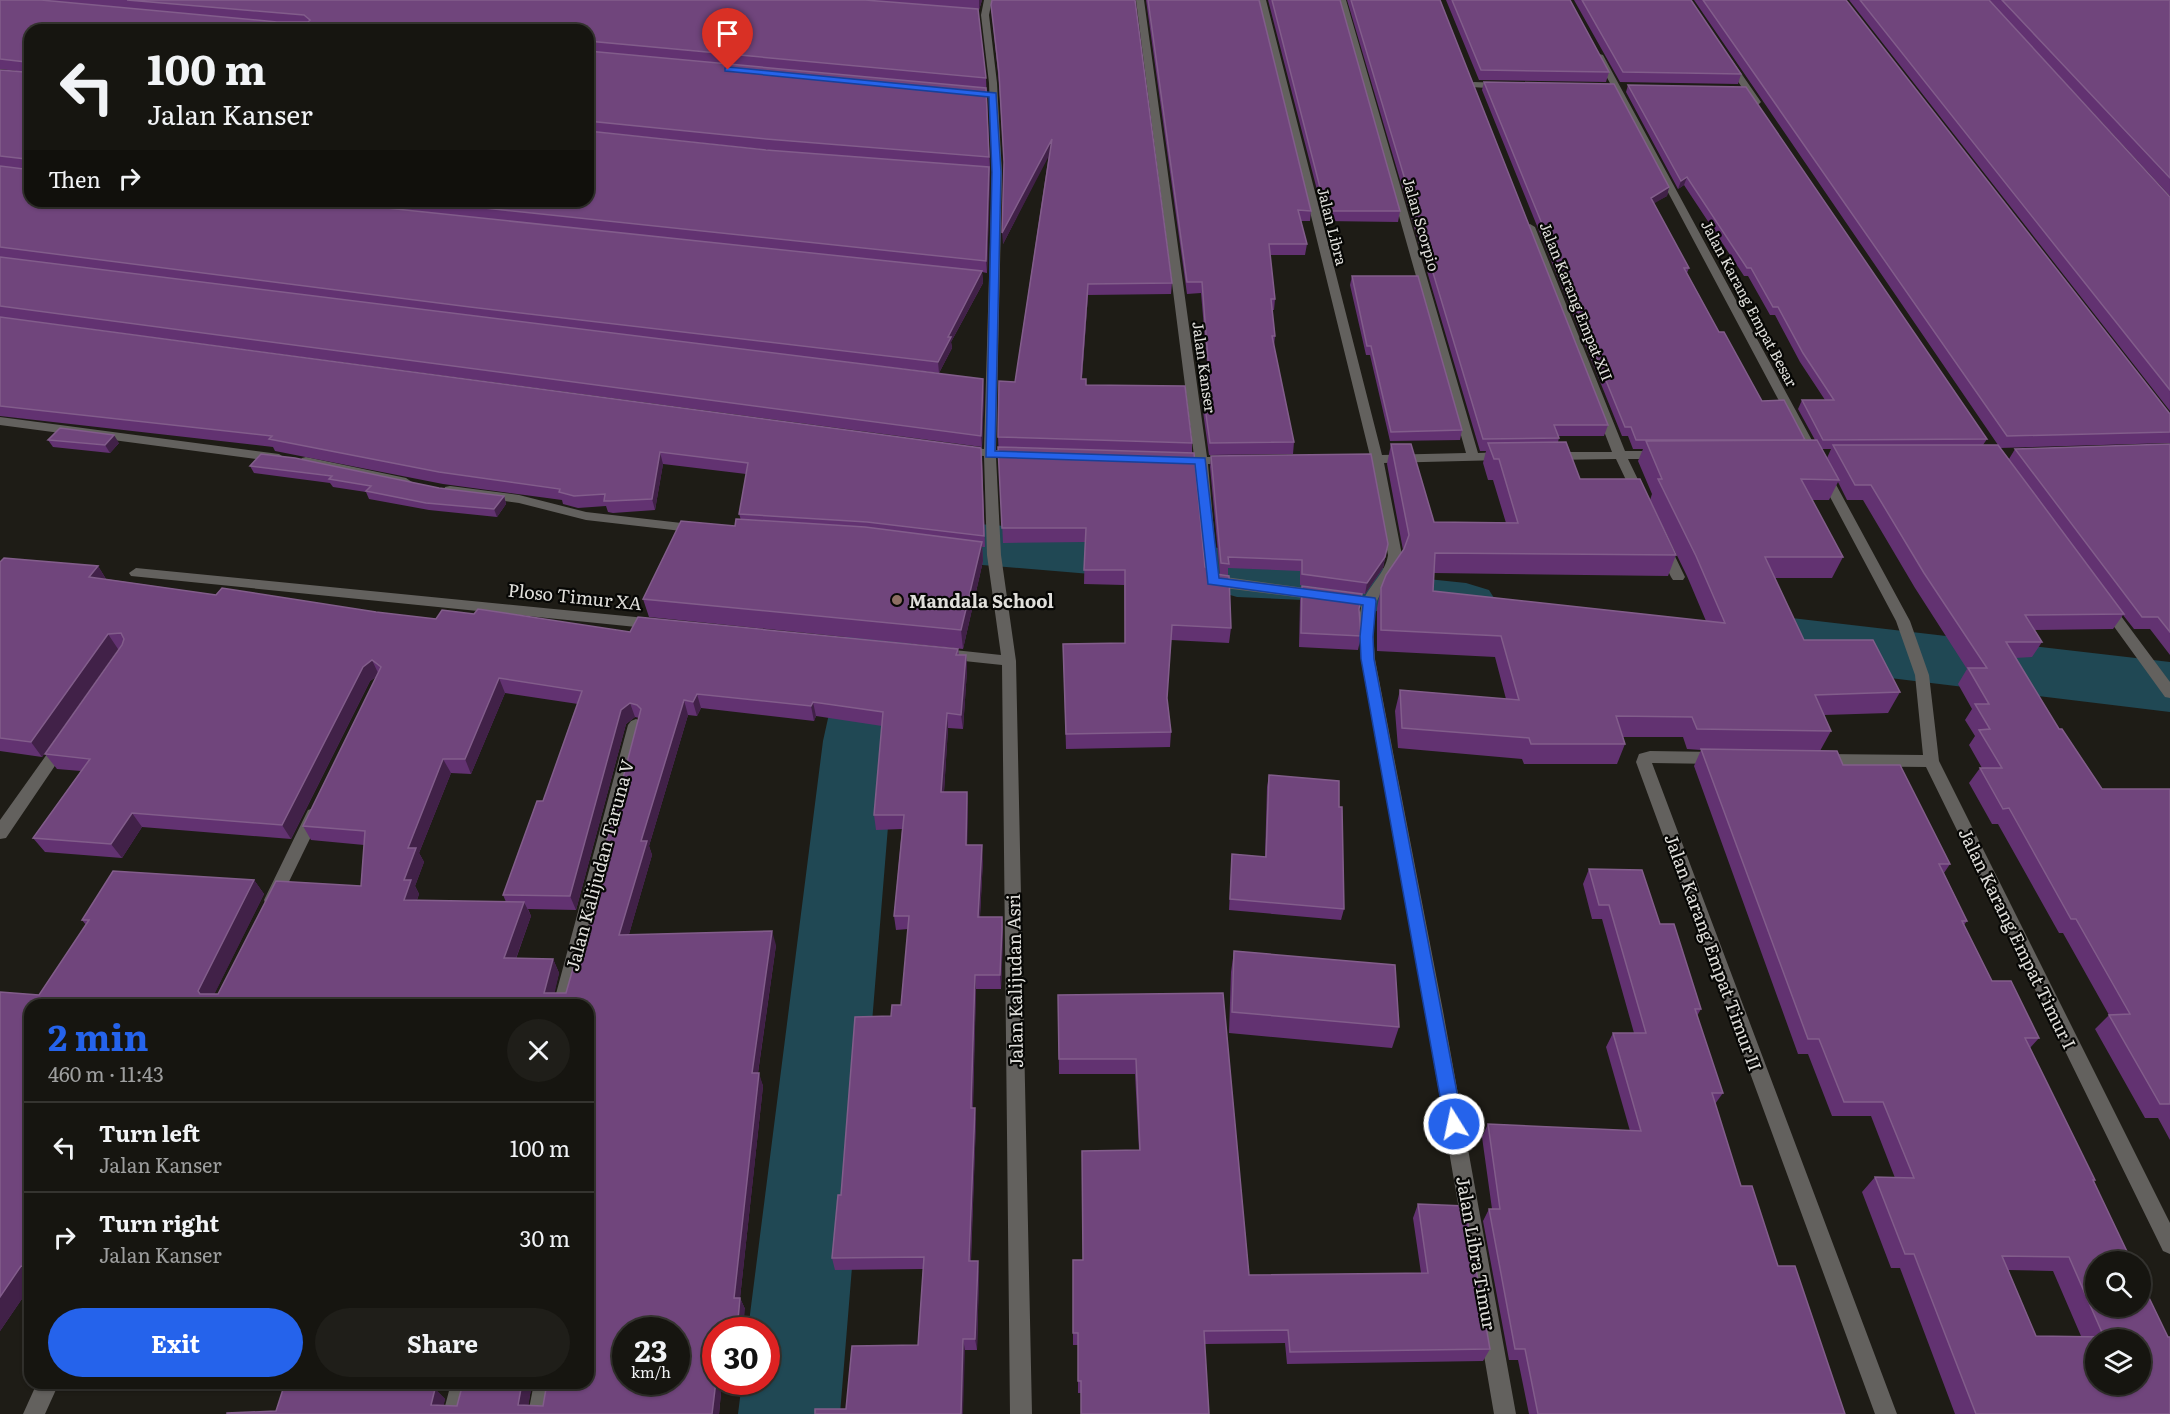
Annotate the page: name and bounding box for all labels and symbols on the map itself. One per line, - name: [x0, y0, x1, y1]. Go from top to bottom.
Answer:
- pin: [702, 8, 753, 70]
- street label: Jalan Scorpio: [1398, 174, 1446, 274]
- street label: Jalan Libra: [1312, 184, 1354, 269]
- street label: Jalan Karang Empat Besar: [1696, 215, 1804, 391]
- street label: Jalan Karang Empat XII: [1535, 218, 1619, 384]
- street label: Jalan Kanser: [1187, 320, 1223, 414]
- street label: Ploso Timur XA: [507, 576, 643, 616]
- place label: Mandala School: [909, 587, 1054, 614]
- marker: Mandala School: [890, 593, 904, 607]
- street label: Jalan Kalijudan Taruna V: [558, 756, 640, 974]
- street label: Jalan Karang Empat Timur I: [1953, 823, 2083, 1053]
- street label: Jalan Karang Empat Timur II: [1658, 830, 1770, 1074]
- street label: Jalan Kalijudan Asri: [999, 894, 1029, 1068]
- position arrow: [1422, 1092, 1486, 1156]
- street label: Jalan Libra Timur: [1450, 1174, 1504, 1333]
- speed limit sign: 30: [702, 1317, 780, 1395]

